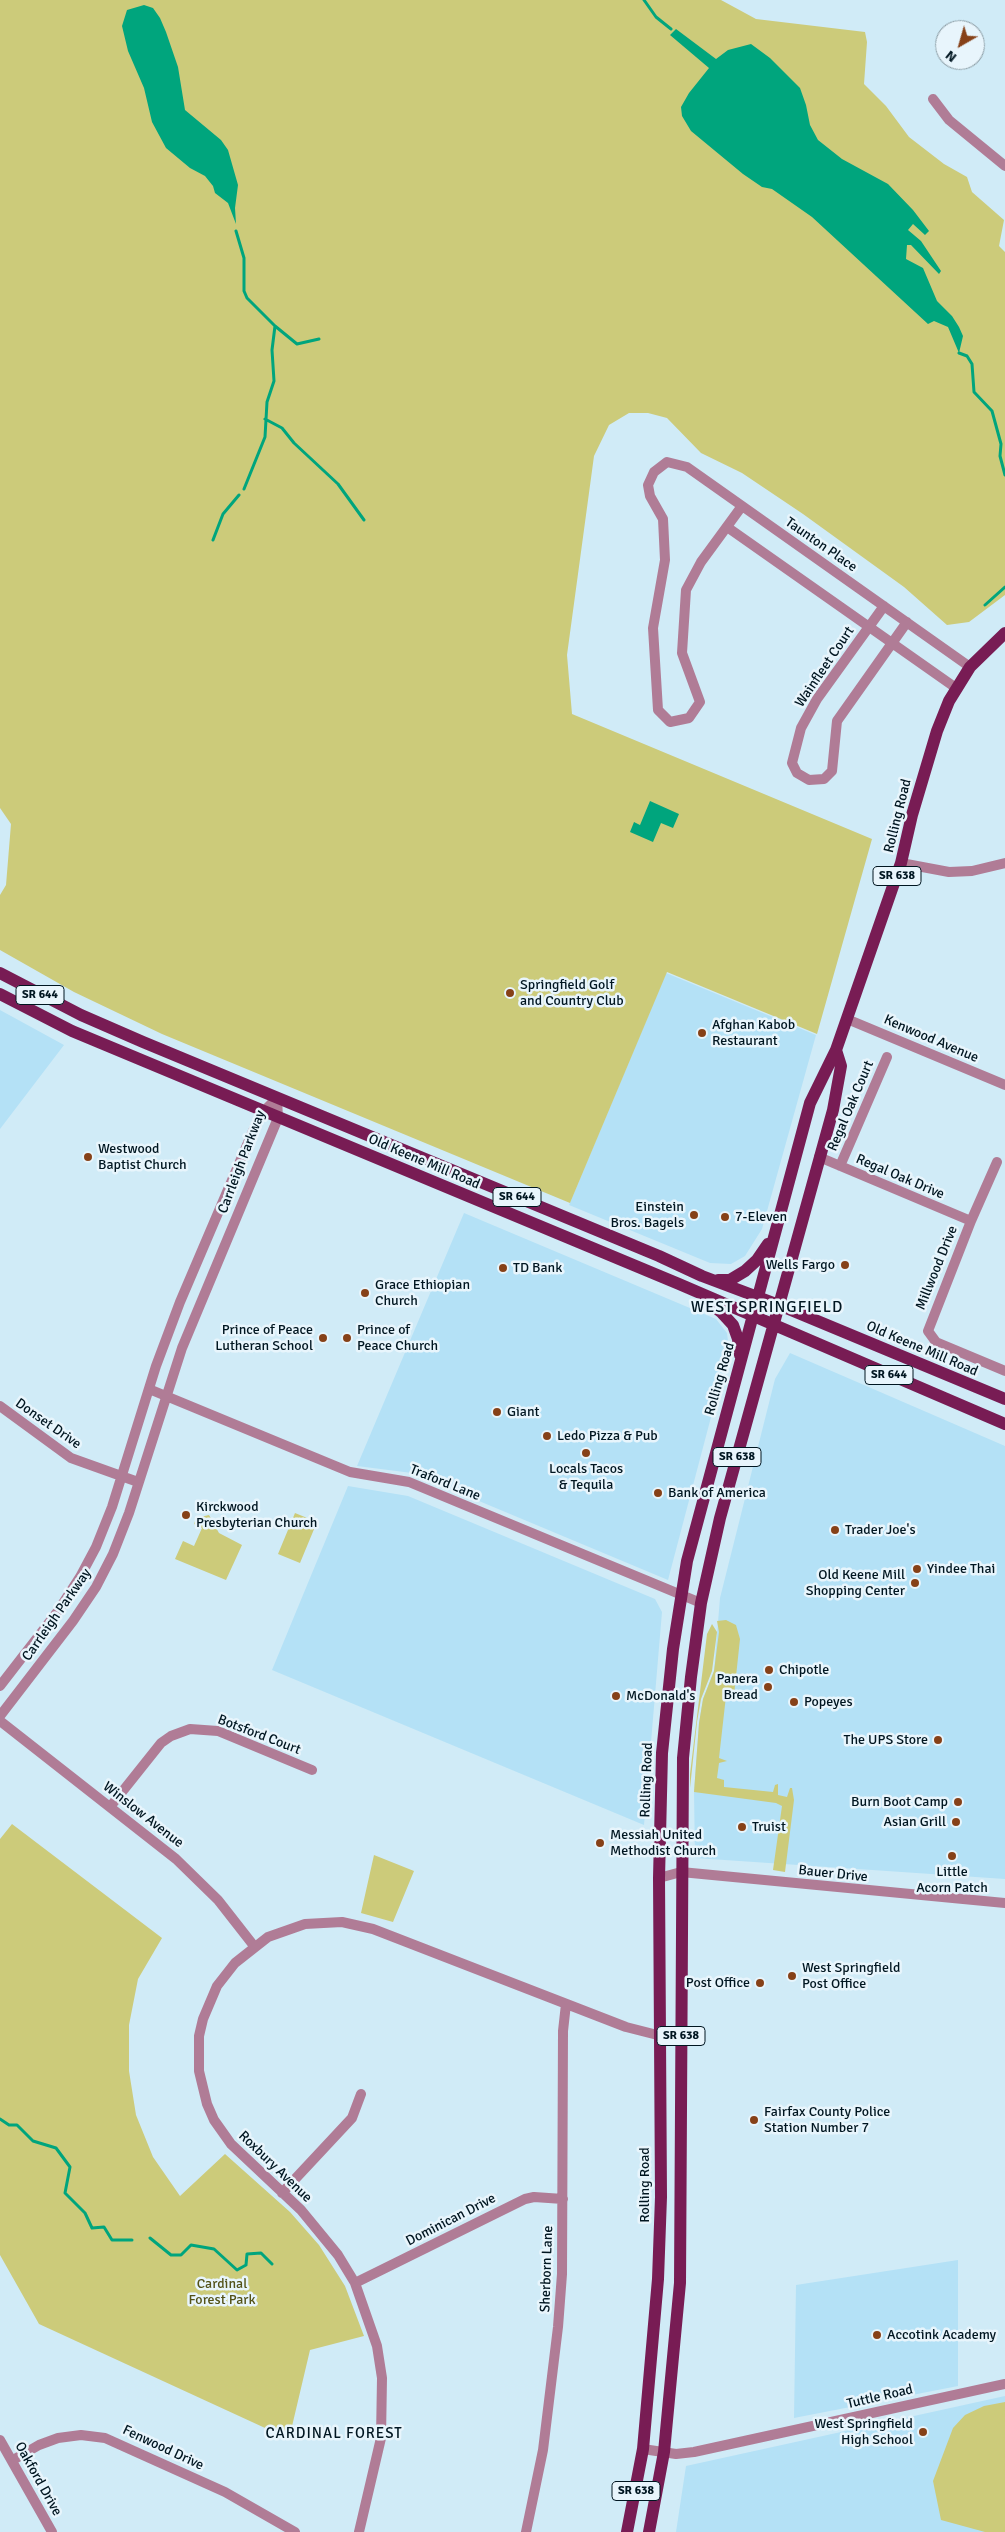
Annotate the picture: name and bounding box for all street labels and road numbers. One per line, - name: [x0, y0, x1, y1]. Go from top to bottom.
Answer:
- street label: Taunton Place: [782, 514, 860, 576]
- street label: Wainfleet Court: [792, 623, 858, 711]
- street label: Rolling Road: [881, 777, 915, 855]
- road number: SR 638: [873, 866, 921, 886]
- road number: SR 644: [16, 986, 64, 1004]
- street label: Kenwood Avenue: [881, 1011, 981, 1067]
- street label: Regal Oak Court: [824, 1058, 878, 1154]
- street label: Carrleigh Parkway: [215, 1108, 269, 1216]
- street label: Old Keene Mill Road: [366, 1131, 482, 1193]
- street label: Regal Oak Drive: [853, 1151, 947, 1203]
- road number: SR 644: [493, 1188, 541, 1206]
- street label: Millwood Drive: [912, 1223, 962, 1313]
- street label: Old Keene Mill Road: [864, 1318, 980, 1380]
- street label: Rolling Road: [702, 1340, 738, 1418]
- road number: SR 644: [865, 1366, 913, 1384]
- street label: Donset Drive: [12, 1395, 84, 1453]
- road number: SR 638: [713, 1448, 761, 1466]
- street label: Traford Lane: [407, 1461, 483, 1505]
- street label: Carrleigh Parkway: [19, 1566, 95, 1664]
- street label: Botsford Court: [215, 1711, 303, 1759]
- street label: Rolling Road: [637, 1742, 657, 1818]
- street label: Winslow Avenue: [99, 1778, 187, 1852]
- street label: Bauer Drive: [797, 1862, 869, 1886]
- road number: SR 638: [657, 2026, 705, 2045]
- street label: Roxbury Avenue: [235, 2128, 315, 2206]
- street label: Rolling Road: [637, 2147, 653, 2223]
- street label: Dominican Drive: [403, 2190, 499, 2250]
- street label: Sherborn Lane: [537, 2225, 557, 2313]
- street label: Tuttle Road: [845, 2381, 915, 2413]
- street label: Fenwood Drive: [120, 2422, 206, 2474]
- street label: Oakford Drive: [11, 2439, 65, 2519]
- road number: SR 638: [612, 2482, 660, 2500]

